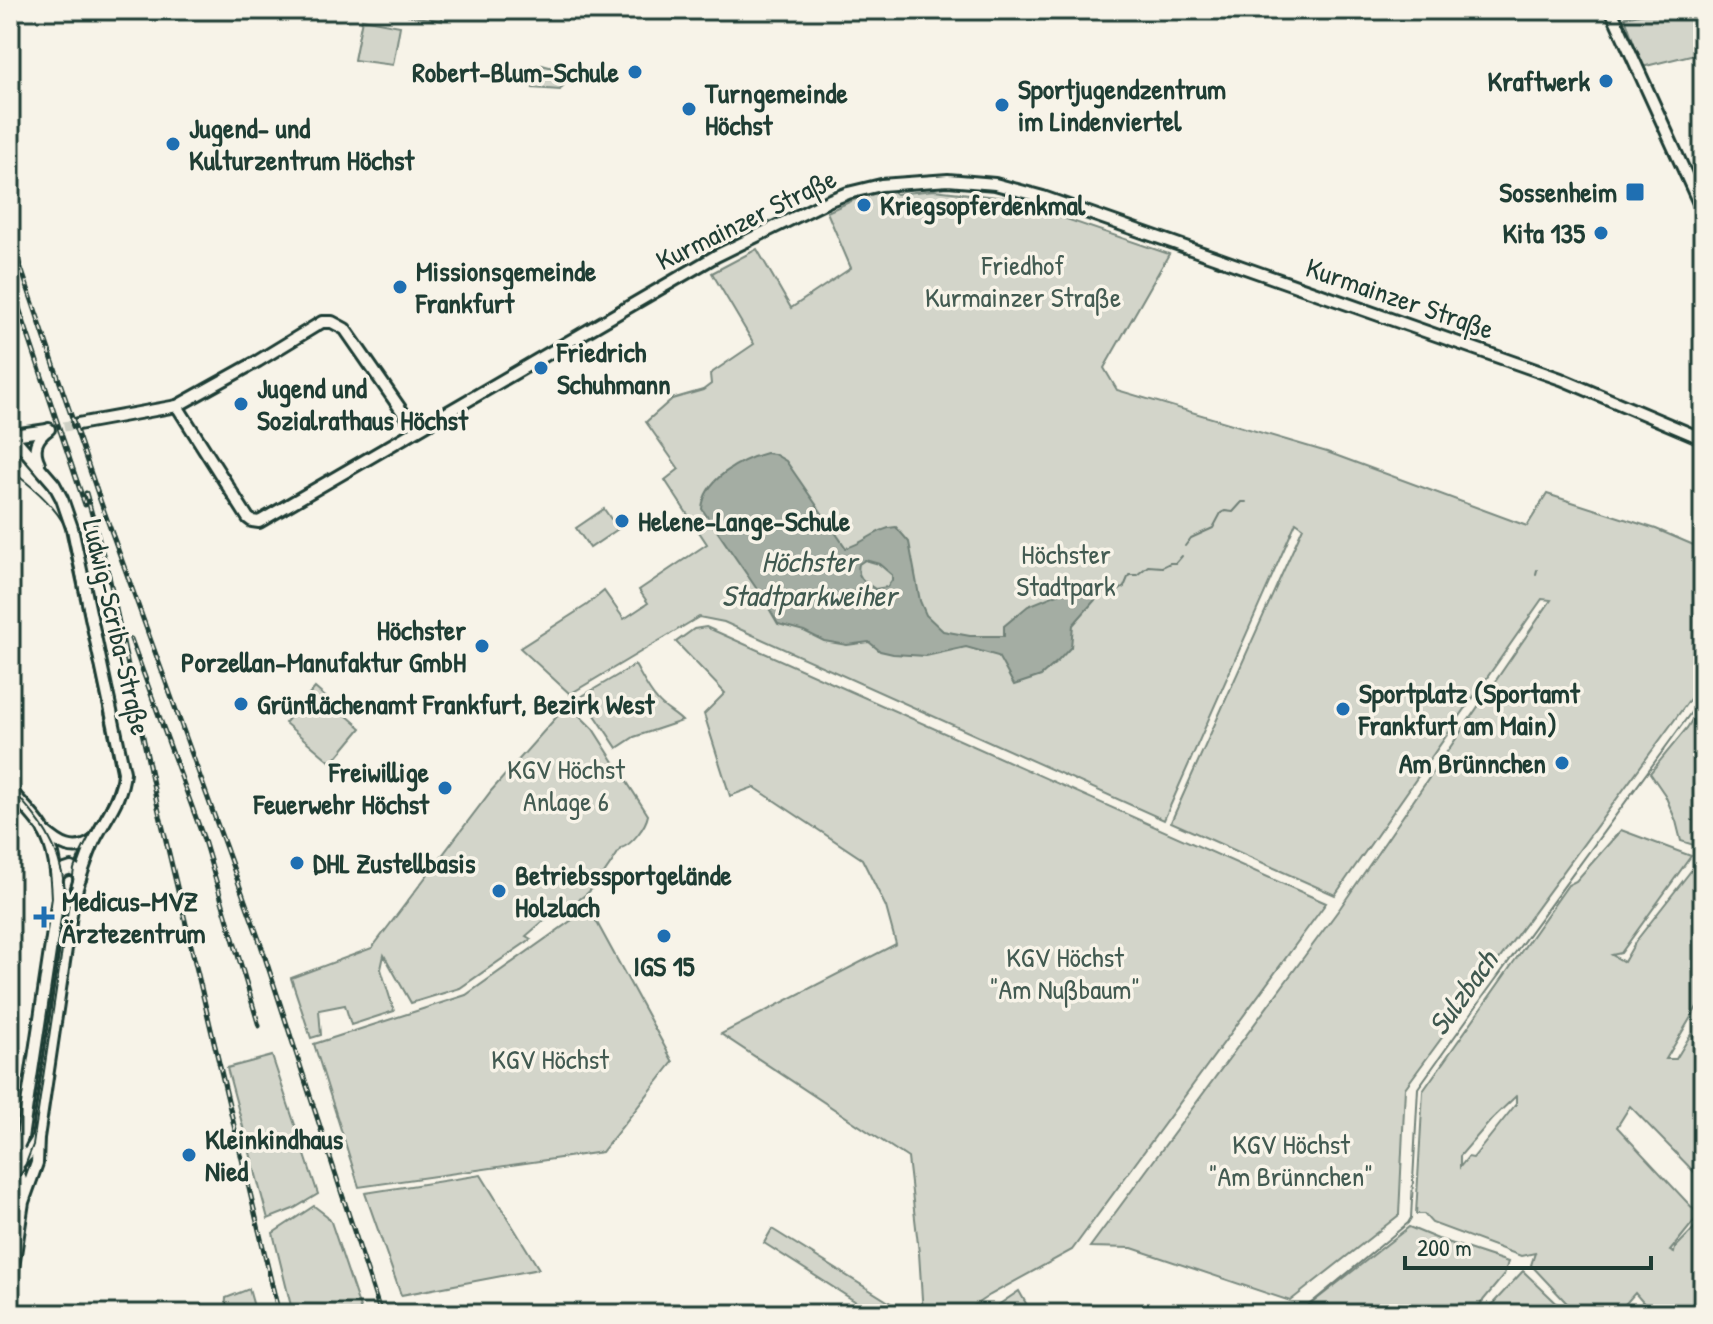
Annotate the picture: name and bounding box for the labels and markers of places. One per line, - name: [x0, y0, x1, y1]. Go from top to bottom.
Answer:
- place label: Robert-Blum-Schule: [412, 53, 620, 91]
- place label: Kraftwerk: [1487, 62, 1590, 100]
- marker: Robert-Blum-Schule: [626, 63, 644, 81]
- place label: Sportjugendzentrum im Lindenviertel: [1018, 70, 1226, 140]
- marker: Kraftwerk: [1597, 72, 1615, 90]
- place label: Turngemeinde Höchst: [704, 74, 848, 144]
- marker: Sportjugendzentrum im Lindenviertel: [993, 96, 1011, 114]
- marker: Turngemeinde Höchst: [680, 100, 698, 118]
- place label: Jugend- und Kulturzentrum Höchst: [189, 109, 416, 179]
- marker: Jugend- und Kulturzentrum Höchst: [164, 135, 182, 153]
- place label: Sossenheim: [1499, 173, 1617, 211]
- marker: Sossenheim: [1624, 181, 1646, 203]
- place label: Kriegsopferdenkmal: [880, 186, 1086, 225]
- marker: Kriegsopferdenkmal: [855, 196, 873, 214]
- place label: Kita 135: [1502, 214, 1585, 252]
- marker: Kita 135: [1592, 224, 1610, 242]
- place label: Missionsgemeinde Frankfurt: [415, 252, 597, 322]
- marker: Missionsgemeinde Frankfurt: [391, 278, 409, 296]
- place label: Friedrich Schuhmann: [556, 333, 671, 403]
- marker: Friedrich Schuhmann: [532, 359, 550, 377]
- place label: Jugend und Sozialrathaus Höchst: [257, 369, 469, 439]
- marker: Jugend und Sozialrathaus Höchst: [232, 395, 250, 413]
- place label: Helene-Lange-Schule: [638, 502, 851, 541]
- marker: Helene-Lange-Schule: [613, 512, 631, 530]
- place label: Höchster Porzellan-Manufaktur GmbH: [181, 611, 466, 681]
- marker: Höchster Porzellan-Manufaktur GmbH: [473, 637, 491, 655]
- place label: Sportplatz (Sportamt Frankfurt am Main): [1358, 674, 1581, 744]
- place label: Grünflächenamt Frankfurt, Bezirk West: [257, 685, 656, 723]
- marker: Grünflächenamt Frankfurt, Bezirk West: [232, 695, 250, 713]
- marker: Sportplatz (Sportamt Frankfurt am Main): [1334, 700, 1352, 718]
- place label: Am Brünnchen: [1399, 744, 1546, 782]
- place label: Freiwillige Feuerwehr Höchst: [253, 753, 430, 823]
- marker: Am Brünnchen: [1553, 754, 1571, 772]
- marker: Freiwillige Feuerwehr Höchst: [436, 779, 454, 797]
- place label: DHL Zustellbasis: [313, 844, 476, 882]
- marker: DHL Zustellbasis: [288, 854, 306, 872]
- place label: Betriebssportgelände Holzlach: [515, 856, 733, 926]
- place label: Medicus-MVZ Ärztezentrum: [62, 882, 206, 952]
- marker: Betriebssportgelände Holzlach: [490, 882, 508, 900]
- marker: Medicus-MVZ Ärztezentrum: [33, 906, 55, 928]
- marker: IGS 15: [655, 927, 673, 945]
- place label: IGS 15: [633, 947, 695, 985]
- place label: Kleinkindhaus Nied: [205, 1120, 344, 1190]
- marker: Kleinkindhaus Nied: [180, 1146, 198, 1164]

